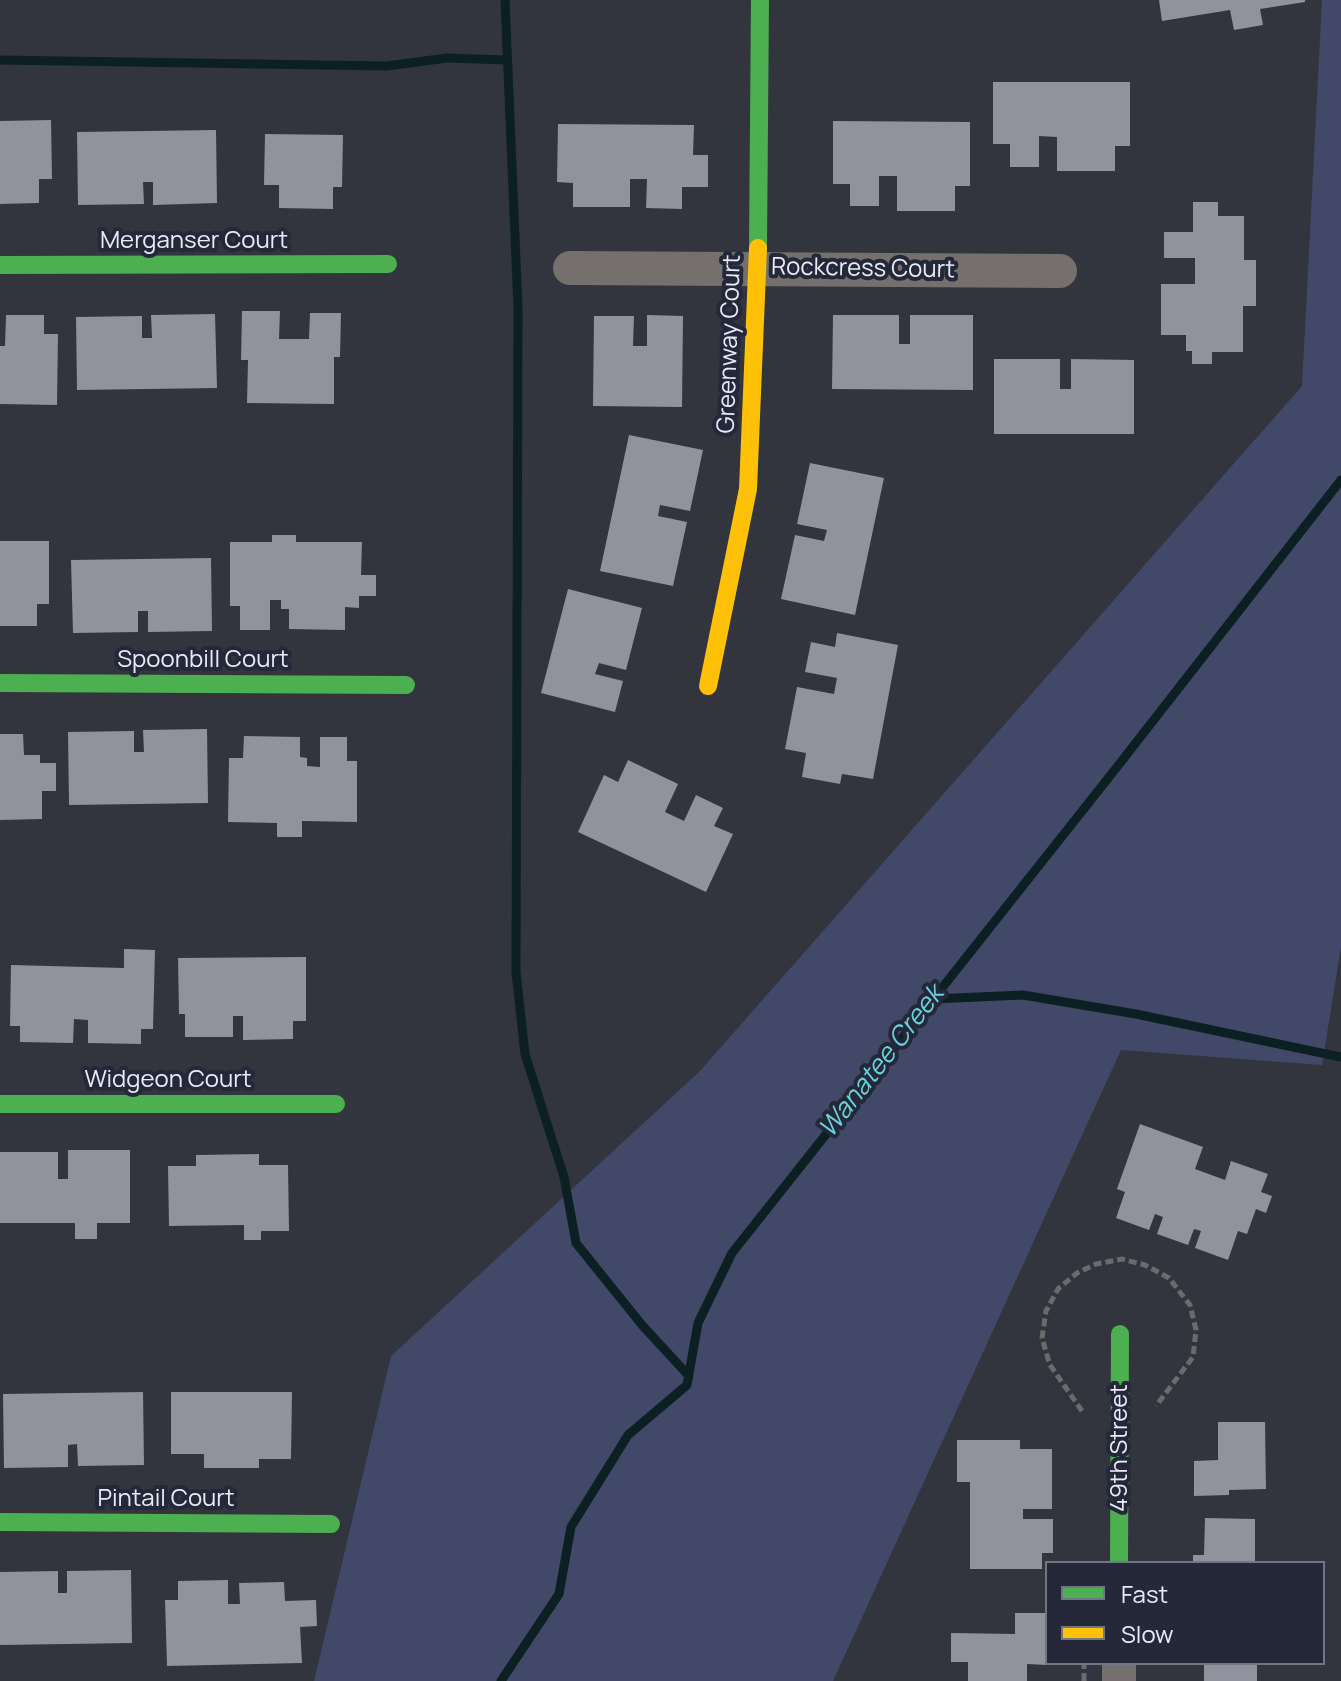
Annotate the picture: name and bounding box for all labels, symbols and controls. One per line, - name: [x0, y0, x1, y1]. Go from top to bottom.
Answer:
- street label: Merganser Court: [100, 227, 288, 255]
- street label: Rockcress Court: [771, 253, 955, 285]
- street label: Greenway Court: [712, 254, 748, 434]
- street label: Spoonbill Court: [117, 646, 289, 674]
- water label: Wanatee Creek: [813, 980, 951, 1144]
- street label: Widgeon Court: [84, 1066, 252, 1094]
- street label: 49th Street: [1106, 1384, 1134, 1512]
- street label: Pintail Court: [97, 1485, 235, 1513]
- legend: [1045, 1561, 1325, 1665]
- text: Fast: [1121, 1577, 1168, 1610]
- text: Slow: [1121, 1617, 1174, 1650]

